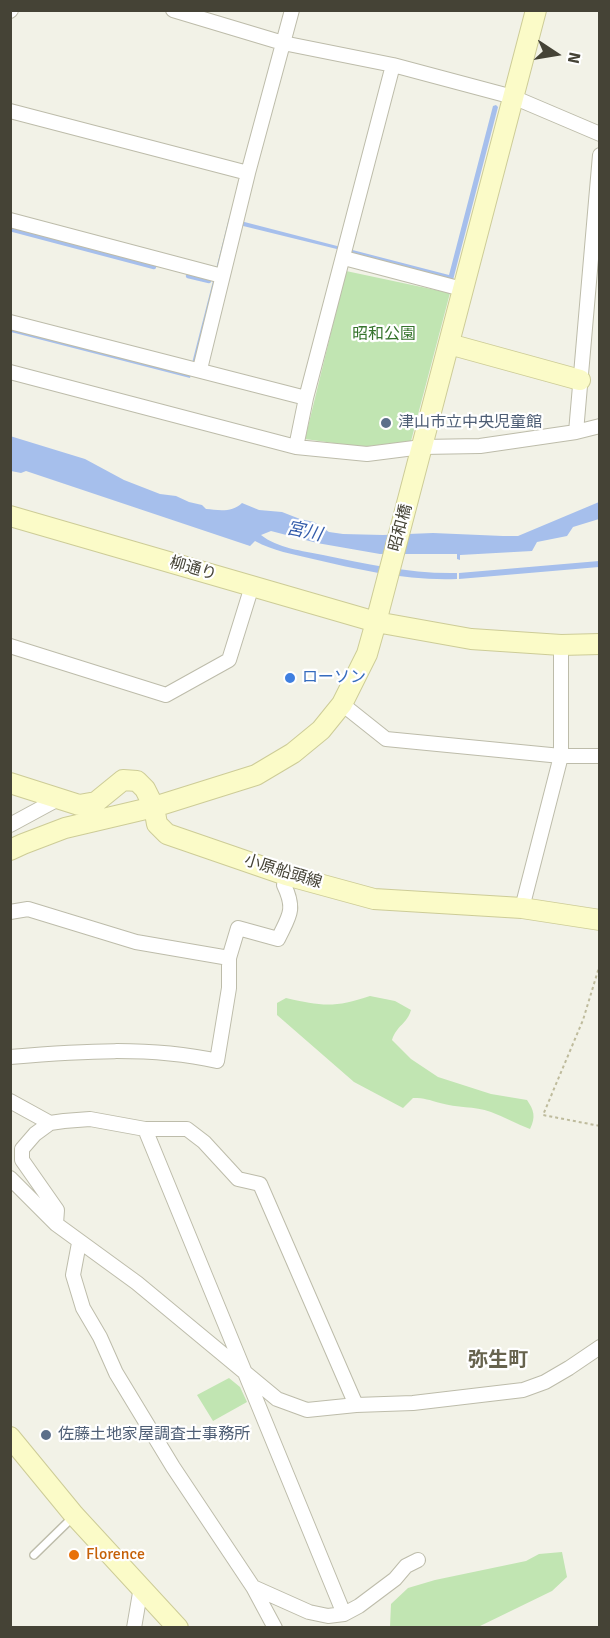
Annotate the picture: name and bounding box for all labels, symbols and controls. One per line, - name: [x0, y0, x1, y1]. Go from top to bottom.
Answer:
- north arrow: [526, 24, 586, 84]
- text: N: [563, 50, 585, 65]
- park label: 昭和公園: [352, 325, 416, 345]
- place label: 津山市立中央児童館: [398, 413, 542, 433]
- marker: 津山市立中央児童館: [379, 416, 393, 430]
- street label: 昭和橋: [386, 502, 416, 554]
- water label: 宮川: [284, 518, 324, 546]
- street label: 柳通り: [167, 553, 219, 585]
- place label: ローソン: [302, 668, 366, 688]
- marker: ローソン: [283, 671, 297, 685]
- street label: 小原船頭線: [242, 851, 324, 893]
- district label: 弥生町: [468, 1349, 528, 1373]
- place label: 佐藤土地家屋調査士事務所: [58, 1425, 250, 1445]
- marker: 佐藤土地家屋調査士事務所: [39, 1428, 53, 1442]
- place label: Florence: [86, 1545, 145, 1565]
- marker: Florence: [67, 1548, 81, 1562]

